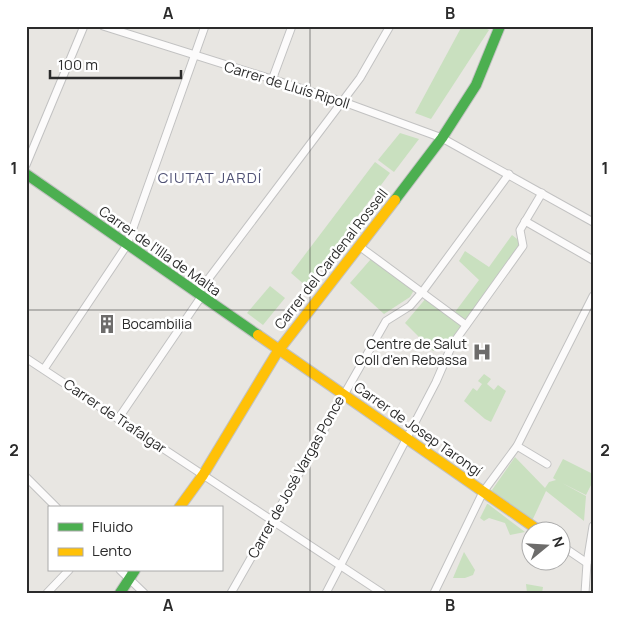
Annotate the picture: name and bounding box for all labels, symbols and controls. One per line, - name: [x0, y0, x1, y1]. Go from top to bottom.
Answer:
- text: A: [163, 2, 174, 24]
- text: B: [445, 2, 455, 24]
- scale bar: [50, 48, 181, 80]
- text: 100 m: [58, 54, 98, 75]
- street label: Carrer de Lluís Ripoll: [222, 56, 352, 113]
- text: 1: [10, 157, 18, 179]
- text: 1: [601, 157, 609, 179]
- district label: CIUTAT JARDÍ: [158, 167, 262, 188]
- street label: Carrer del Cardenal Rossell: [270, 184, 392, 333]
- street label: Carrer de l'Illa de Malta: [96, 201, 225, 300]
- building icon: Bocambilia: [96, 313, 118, 335]
- place label: Bocambilia: [122, 314, 192, 333]
- place label: Centre de Salut Coll d'en Rebassa: [354, 334, 467, 369]
- hospital icon: Centre de Salut Coll d'en Rebassa: [471, 341, 493, 363]
- street label: Carrer de Trafalgar: [60, 374, 170, 457]
- street label: Carrer de Josep Tarongí: [350, 377, 486, 480]
- street label: Carrer de José Vargas Ponce: [243, 392, 348, 562]
- text: 2: [9, 439, 19, 461]
- text: 2: [600, 439, 610, 461]
- legend: [48, 506, 222, 572]
- text: Fluido: [92, 516, 133, 537]
- north arrow: [522, 522, 572, 572]
- text: N: [548, 534, 569, 550]
- text: Lento: [92, 540, 132, 561]
- text: A: [163, 594, 174, 616]
- text: B: [445, 594, 455, 616]

